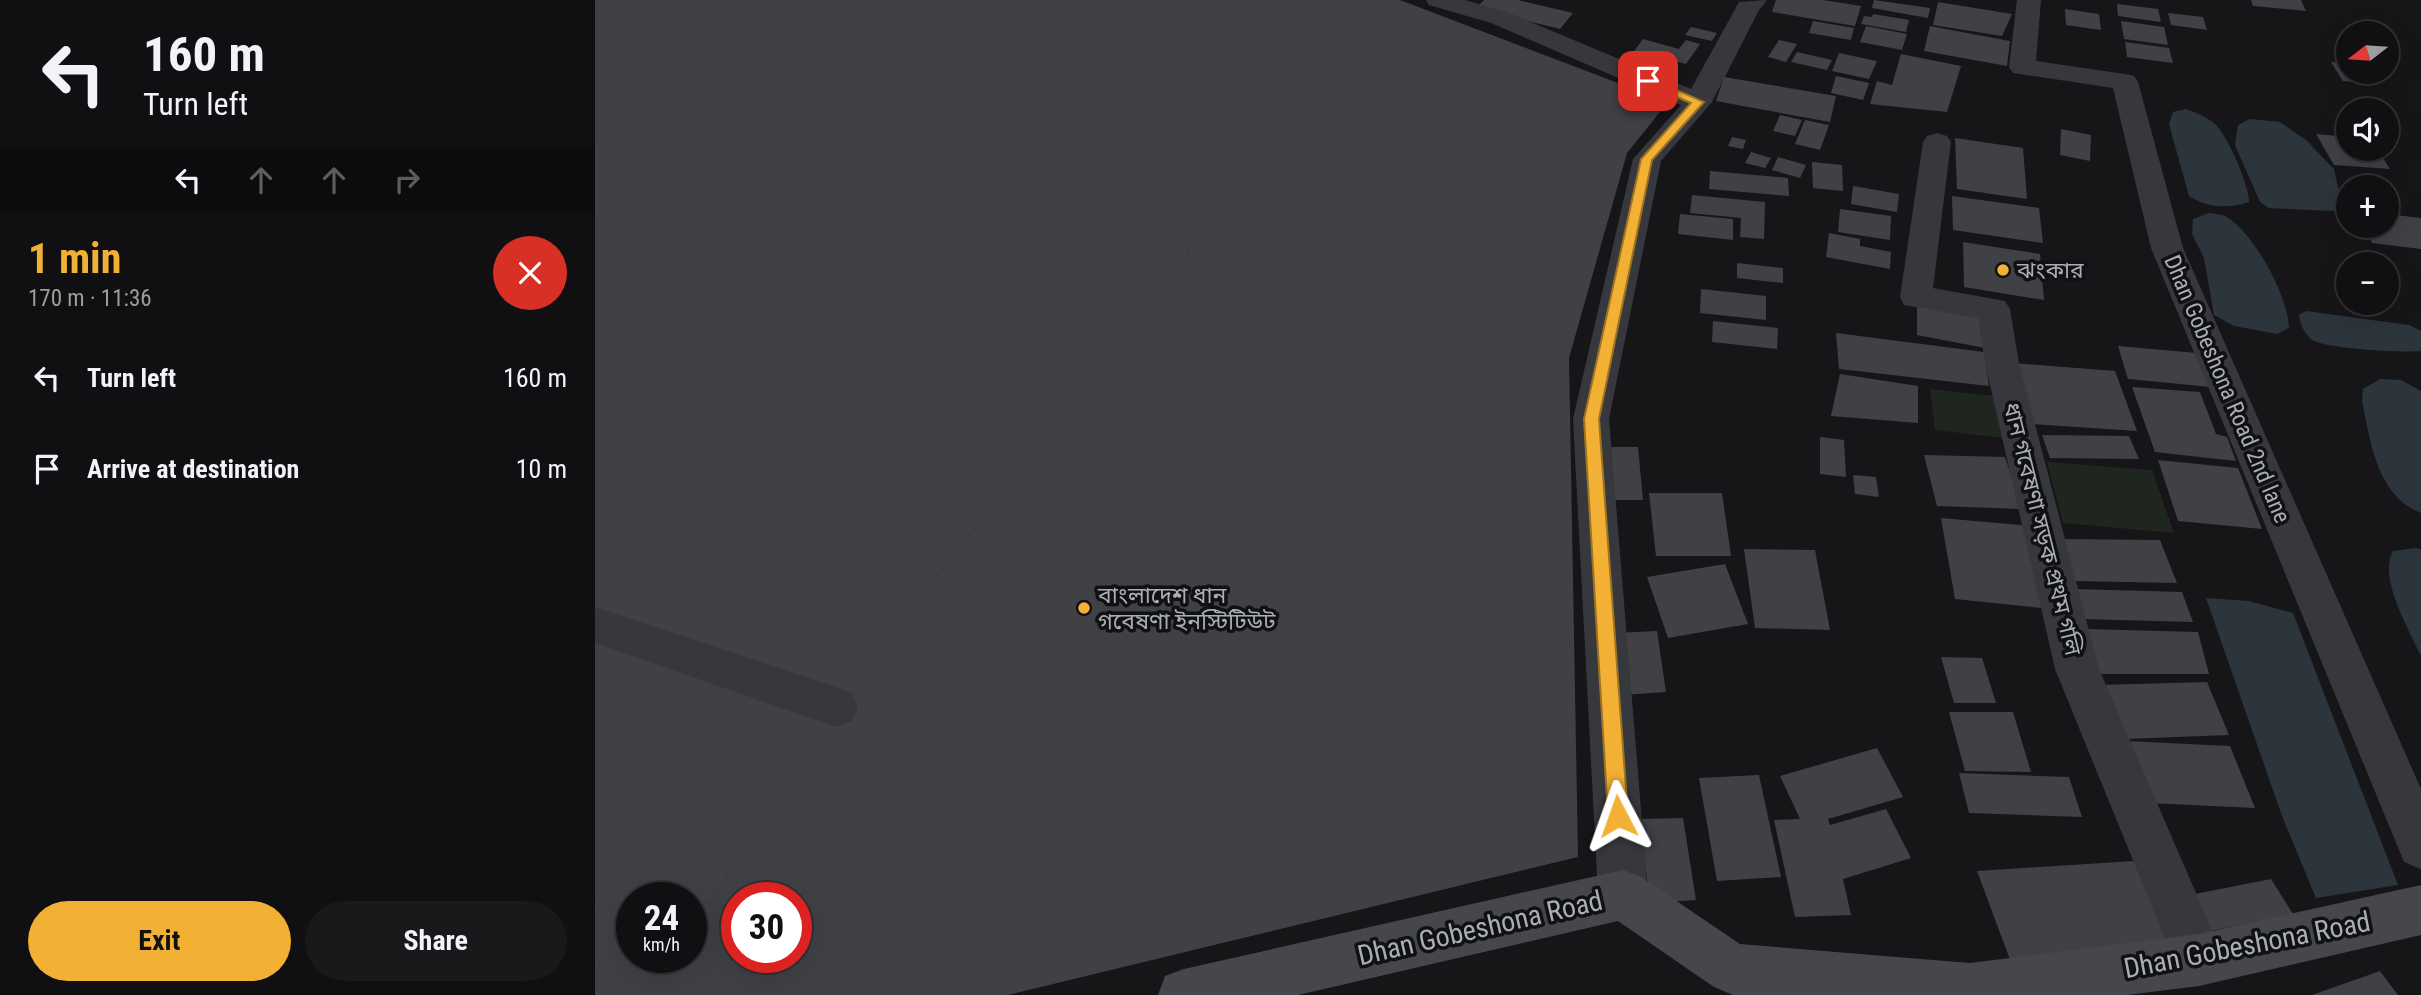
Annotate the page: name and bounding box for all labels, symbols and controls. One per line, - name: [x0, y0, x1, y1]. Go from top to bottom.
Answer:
- north arrow: [2336, 21, 2399, 84]
- map controls: [2336, 21, 2399, 315]
- text: 160 m: [143, 26, 265, 83]
- icon: left: [28, 28, 119, 119]
- pin: [1618, 51, 1678, 111]
- icon: arrive: [1629, 62, 1667, 100]
- text: Turn left: [143, 85, 248, 123]
- button: sound: [2336, 98, 2399, 161]
- icon: left: [169, 161, 207, 199]
- icon: ahead: [242, 161, 280, 199]
- icon: ahead: [315, 161, 353, 199]
- icon: right: [388, 161, 426, 199]
- button: +: [2336, 175, 2399, 238]
- text: 1 min: [28, 234, 121, 283]
- button: close: [493, 236, 567, 310]
- street label: Dhan Gobeshona Road 2nd lane: [2158, 251, 2296, 527]
- button: −: [2336, 252, 2399, 315]
- place label: ঝংকার: [2016, 257, 2084, 284]
- marker: ঝংকার: [1995, 262, 2011, 278]
- text: 170 m · 11:36: [28, 285, 152, 312]
- icon: left: [28, 359, 66, 397]
- text: Turn left: [87, 363, 176, 393]
- text: 160 m: [503, 363, 567, 393]
- street label: ধান গবেষণা সড়ক প্রথম গলি: [1997, 400, 2087, 660]
- icon: arrive: [28, 450, 66, 488]
- text: Arrive at destination: [87, 454, 299, 484]
- text: 10 m: [516, 454, 567, 484]
- place label: বাংলাদেশ ধান গবেষণা ইনস্টিটিউট: [1097, 582, 1276, 635]
- marker: বাংলাদেশ ধান গবেষণা ইনস্টিটিউট: [1076, 600, 1092, 616]
- position arrow: [1581, 779, 1655, 853]
- speed limit sign: 30: [721, 882, 812, 973]
- street label: Dhan Gobeshona Road: [1354, 884, 1606, 972]
- text: 24: [644, 898, 679, 939]
- button: Exit: [28, 901, 291, 981]
- button: Share: [305, 901, 567, 981]
- street label: Dhan Gobeshona Road: [2121, 905, 2373, 985]
- text: km/h: [643, 934, 680, 955]

